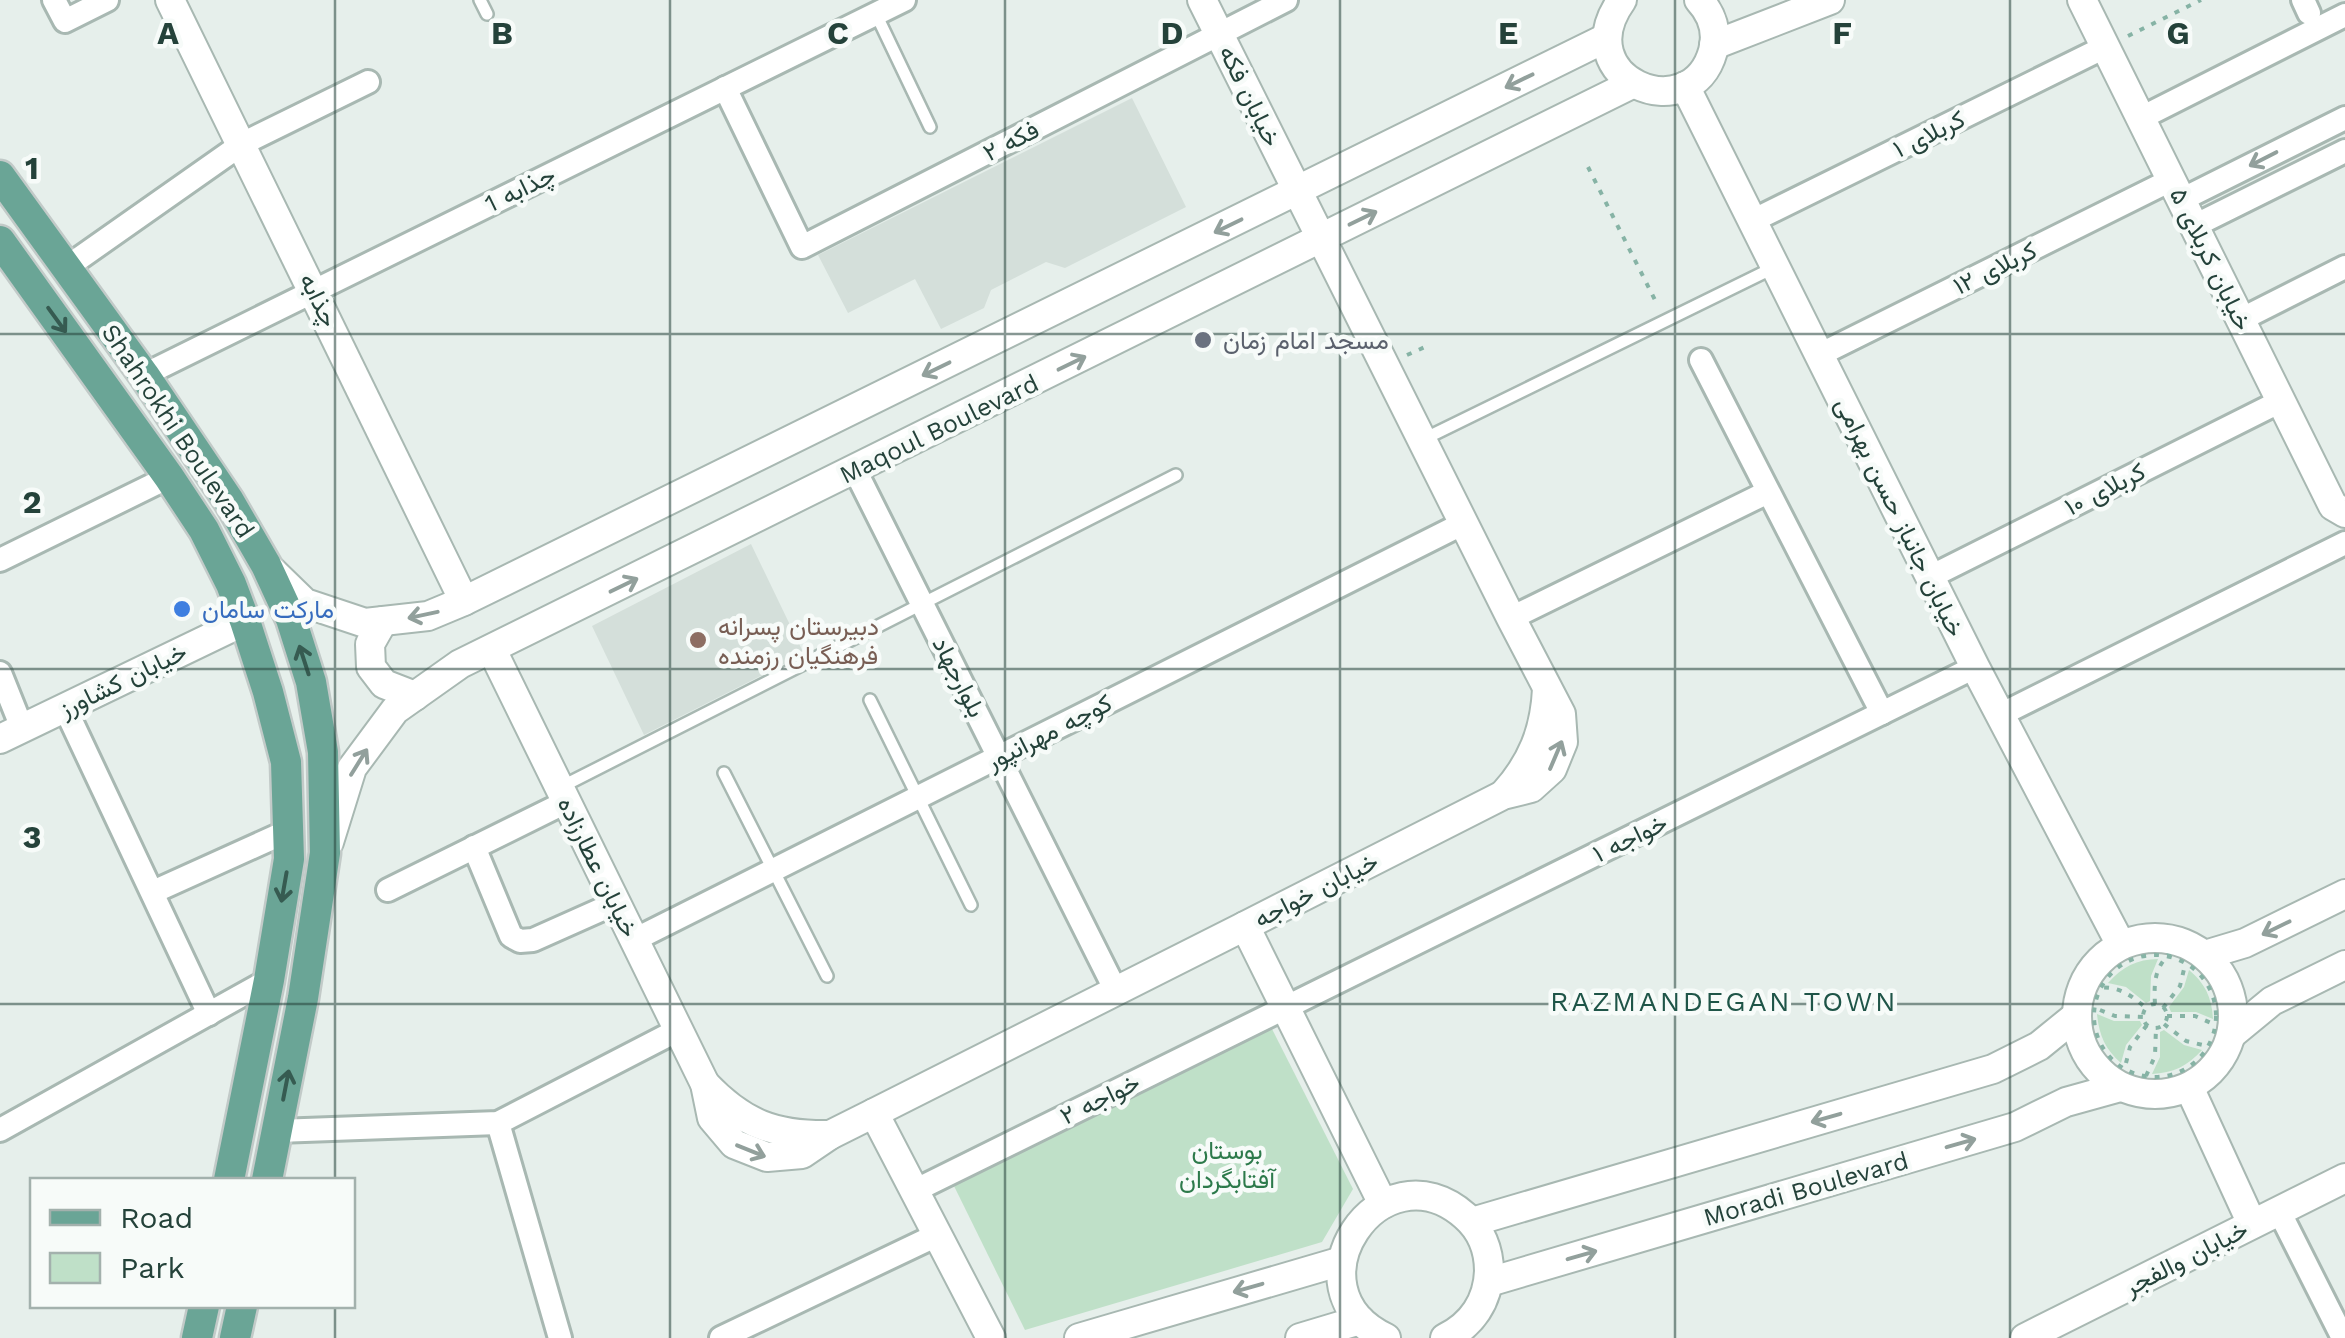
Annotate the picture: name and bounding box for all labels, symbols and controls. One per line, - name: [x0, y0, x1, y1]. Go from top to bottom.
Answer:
- text: A: [157, 14, 179, 52]
- text: B: [491, 14, 513, 52]
- text: C: [827, 14, 849, 52]
- text: D: [1161, 14, 1183, 52]
- text: E: [1498, 14, 1518, 52]
- text: F: [1832, 14, 1852, 52]
- text: G: [2166, 14, 2190, 52]
- street label: خیابان فکه: [1213, 41, 1287, 151]
- one-way arrow: [1505, 73, 1535, 92]
- street label: کربلای ۱: [1889, 104, 1970, 165]
- street label: فکه ۲: [978, 115, 1044, 167]
- text: 1: [25, 149, 39, 187]
- one-way arrow: [2249, 150, 2278, 169]
- street label: چذابه 1: [480, 160, 561, 220]
- street label: خیابان کربلای ۵: [2163, 183, 2258, 336]
- one-way arrow: [1347, 208, 1377, 227]
- one-way arrow: [1214, 217, 1243, 236]
- street label: کربلای ۱۲: [1949, 235, 2042, 301]
- street label: چذابه: [292, 268, 344, 332]
- one-way arrow: [46, 306, 67, 334]
- street label: Shahrokhi Boulevard: [96, 319, 260, 543]
- place label: مسجد امام زمان: [1223, 326, 1389, 357]
- marker: مسجد امام زمان: [1192, 329, 1214, 351]
- one-way arrow: [1056, 352, 1086, 371]
- one-way arrow: [922, 361, 952, 380]
- street label: Maqoul Boulevard: [835, 368, 1043, 490]
- street label: خیابان جانباز حسن بهرامی: [1829, 393, 1971, 642]
- street label: کربلای ۱۰: [2060, 456, 2151, 522]
- text: 2: [22, 483, 42, 521]
- one-way arrow: [608, 574, 638, 593]
- place label: مارکت سامان: [202, 595, 334, 625]
- marker: مارکت سامان: [171, 598, 193, 620]
- one-way arrow: [408, 606, 440, 625]
- place label: دبیرستان پسرانه فرهنگیان رزمنده: [718, 612, 879, 671]
- marker: دبیرستان پسرانه فرهنگیان رزمنده: [687, 629, 709, 651]
- street label: بلوارجهاد: [926, 632, 992, 723]
- street label: خیابان کشاورز: [54, 637, 192, 725]
- one-way arrow: [294, 645, 312, 677]
- street label: کوچه مهرانپور: [980, 688, 1118, 778]
- one-way arrow: [1549, 740, 1567, 771]
- one-way arrow: [348, 748, 369, 777]
- street label: خیابان عطارزاده: [551, 792, 644, 942]
- street label: خواجه ۱: [1588, 808, 1672, 869]
- text: 3: [23, 818, 41, 856]
- street label: خیابان خواجه: [1249, 846, 1383, 934]
- one-way arrow: [275, 870, 293, 903]
- one-way arrow: [2262, 919, 2292, 938]
- district label: RAZMANDEGAN TOWN: [1550, 985, 1898, 1018]
- street label: خواجه ۲: [1055, 1067, 1145, 1132]
- one-way arrow: [277, 1070, 296, 1102]
- one-way arrow: [1811, 1110, 1843, 1128]
- one-way arrow: [1945, 1133, 1976, 1151]
- park label: بوستان آفتابگردان: [1179, 1136, 1277, 1195]
- one-way arrow: [735, 1143, 765, 1161]
- street label: Moradi Boulevard: [1700, 1146, 1912, 1232]
- legend: [30, 1178, 355, 1308]
- text: Road: [120, 1200, 193, 1235]
- street label: خیابان والفجر: [2118, 1214, 2253, 1303]
- one-way arrow: [1566, 1245, 1597, 1263]
- text: Park: [120, 1250, 185, 1285]
- one-way arrow: [1233, 1280, 1264, 1298]

